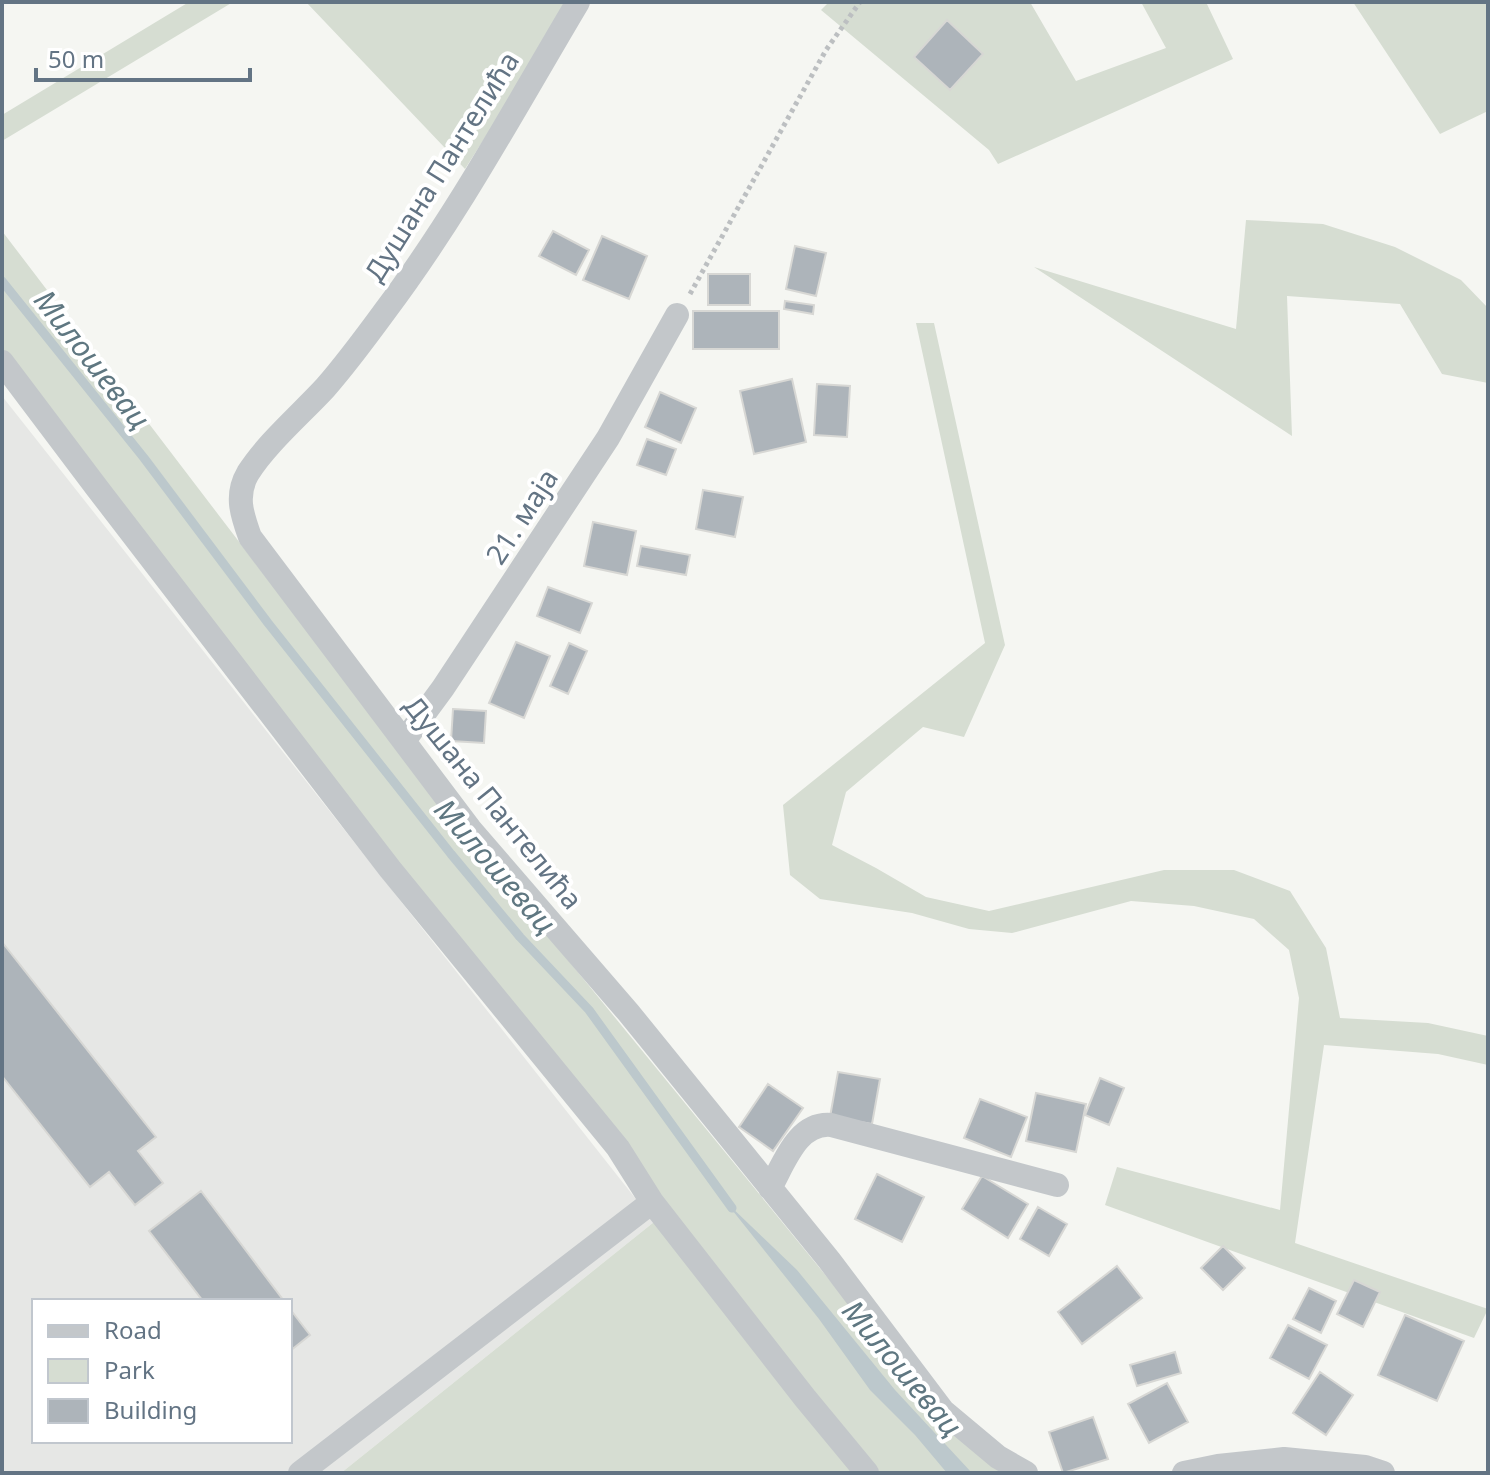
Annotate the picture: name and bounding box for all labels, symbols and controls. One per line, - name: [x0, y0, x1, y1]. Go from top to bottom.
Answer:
- scale bar: [36, 32, 250, 82]
- text: 50 m: [48, 42, 104, 75]
- street label: Душана Пантелића: [355, 44, 527, 288]
- water label: Милошевац: [26, 281, 160, 437]
- street label: 21. маја: [476, 461, 566, 571]
- street label: Душана Пантелића: [396, 687, 592, 917]
- water label: Милошевац: [426, 790, 566, 942]
- water label: Милошевац: [834, 1291, 972, 1445]
- legend: [32, 1299, 292, 1443]
- text: Road: [104, 1313, 162, 1346]
- text: Park: [104, 1353, 155, 1386]
- text: Building: [104, 1393, 197, 1426]

